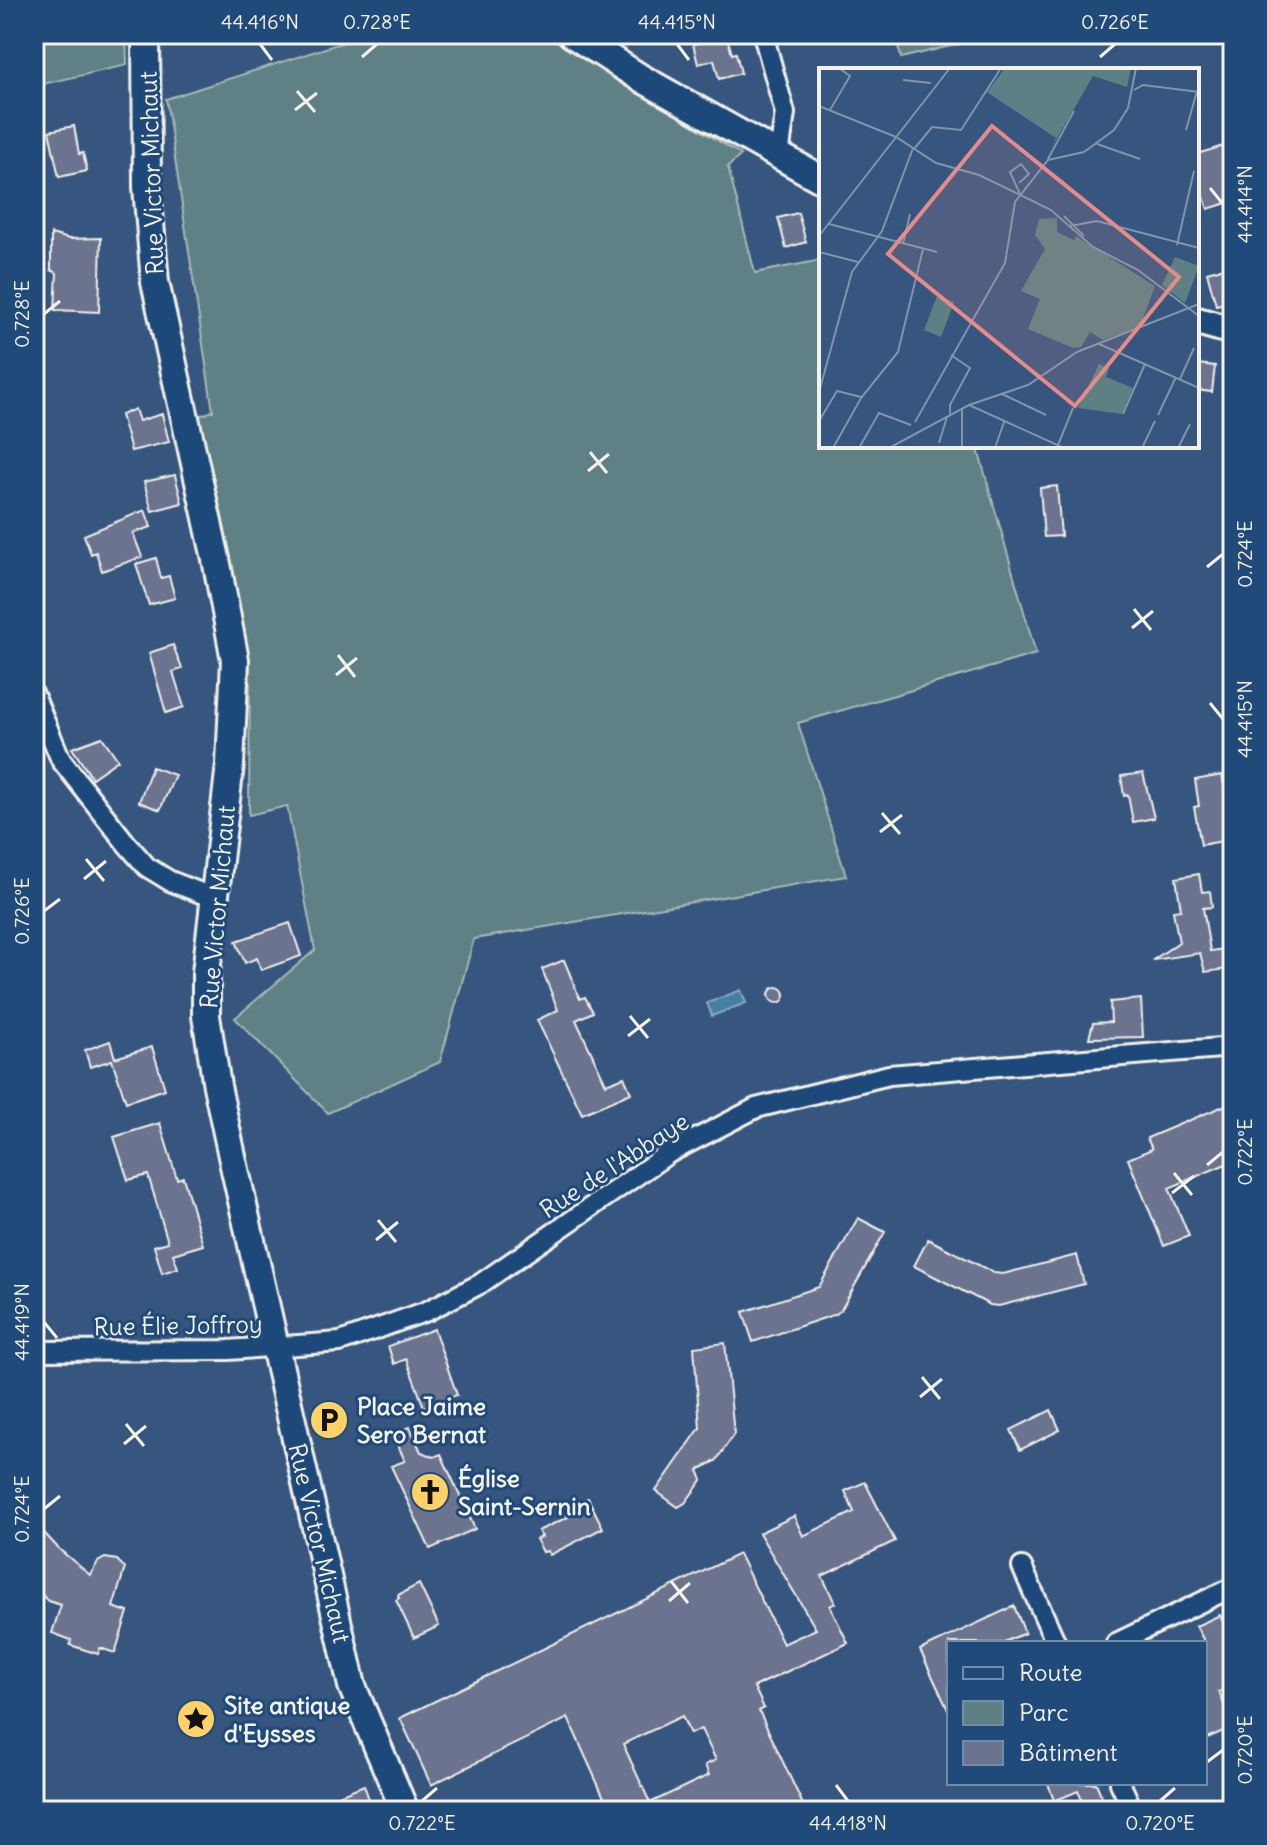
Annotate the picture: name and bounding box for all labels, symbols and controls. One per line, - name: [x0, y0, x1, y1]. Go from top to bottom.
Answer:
- text: 44.416°N: [221, 9, 299, 34]
- text: 0.728°E: [343, 9, 411, 34]
- text: 44.415°N: [638, 9, 716, 34]
- text: 0.726°E: [1081, 9, 1149, 34]
- inset map: [819, 68, 1199, 448]
- street label: Rue Victor Michaut: [132, 71, 170, 275]
- text: 44.414°N: [1232, 165, 1257, 243]
- text: 0.728°E: [9, 280, 34, 348]
- text: 0.724°E: [1232, 520, 1257, 588]
- text: 44.415°N: [1232, 680, 1257, 758]
- street label: Rue Victor Michaut: [193, 804, 241, 1010]
- text: 0.726°E: [9, 877, 34, 945]
- street label: Rue de l'Abbaye: [534, 1106, 694, 1224]
- text: 0.722°E: [1232, 1118, 1257, 1186]
- text: 44.419°N: [9, 1283, 34, 1361]
- street label: Rue Élie Joffroy: [93, 1309, 263, 1341]
- place label: Place Jaime Sero Bernat: [357, 1391, 487, 1449]
- parking icon: Place Jaime Sero Bernat: [308, 1399, 350, 1441]
- street label: Rue Victor Michaut: [282, 1440, 358, 1646]
- place label: Église Saint-Sernin: [458, 1463, 591, 1521]
- church icon: Église Saint-Sernin: [409, 1471, 451, 1513]
- text: 0.724°E: [9, 1475, 34, 1543]
- legend: [947, 1641, 1207, 1785]
- text: Route: [1019, 1657, 1082, 1687]
- place label: Site antique d'Eysses: [224, 1690, 350, 1748]
- text: Parc: [1019, 1697, 1068, 1727]
- place icon: Site antique d'Eysses: [175, 1698, 217, 1740]
- text: 0.720°E: [1232, 1715, 1257, 1785]
- text: Bâtiment: [1019, 1737, 1118, 1767]
- text: 0.722°E: [388, 1810, 456, 1835]
- text: 44.418°N: [809, 1810, 887, 1835]
- text: 0.720°E: [1125, 1810, 1195, 1835]

